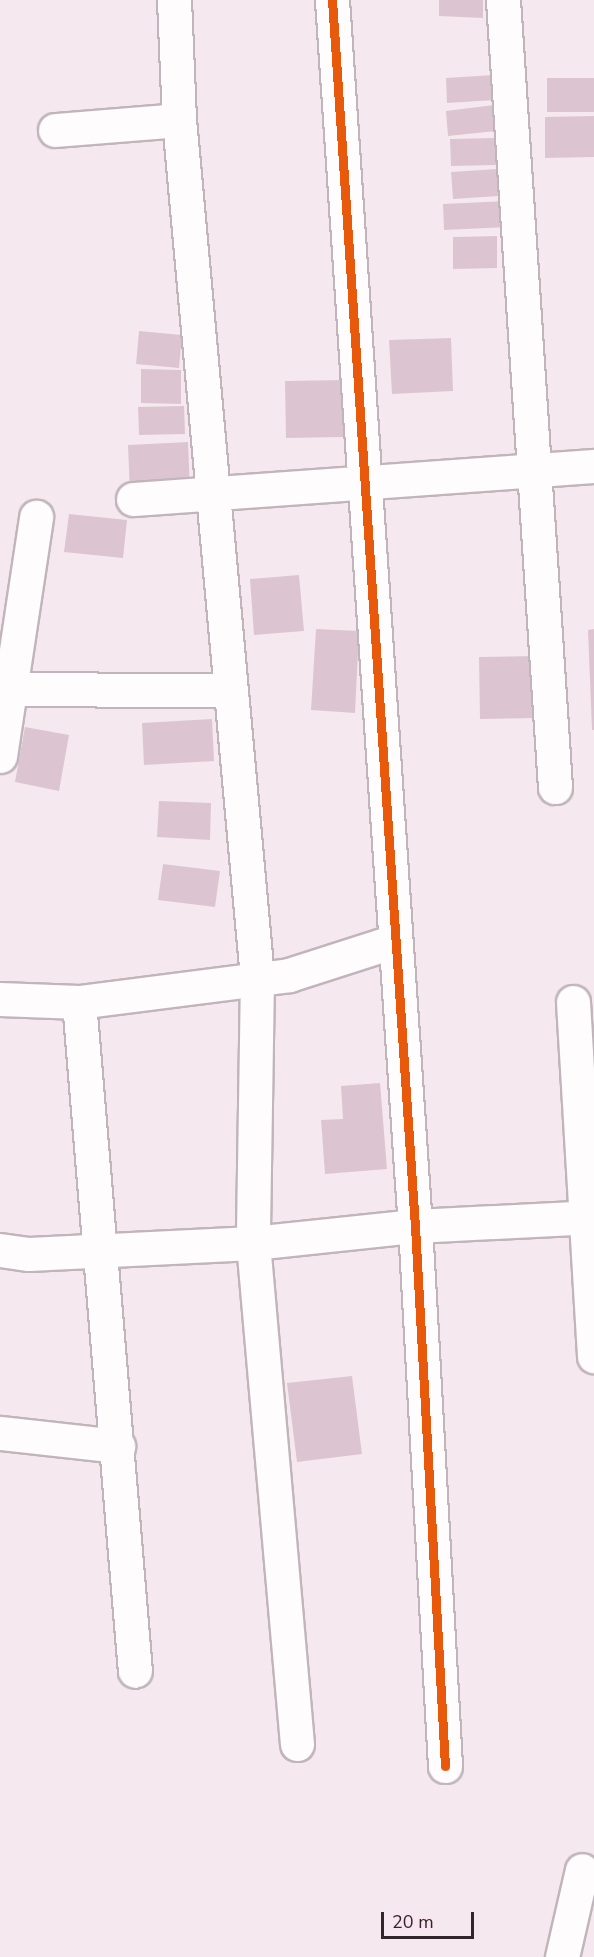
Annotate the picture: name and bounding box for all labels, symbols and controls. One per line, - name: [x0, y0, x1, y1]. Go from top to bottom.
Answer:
- scale bar: [384, 1900, 477, 1938]
- text: 20 m: [392, 1910, 434, 1934]

